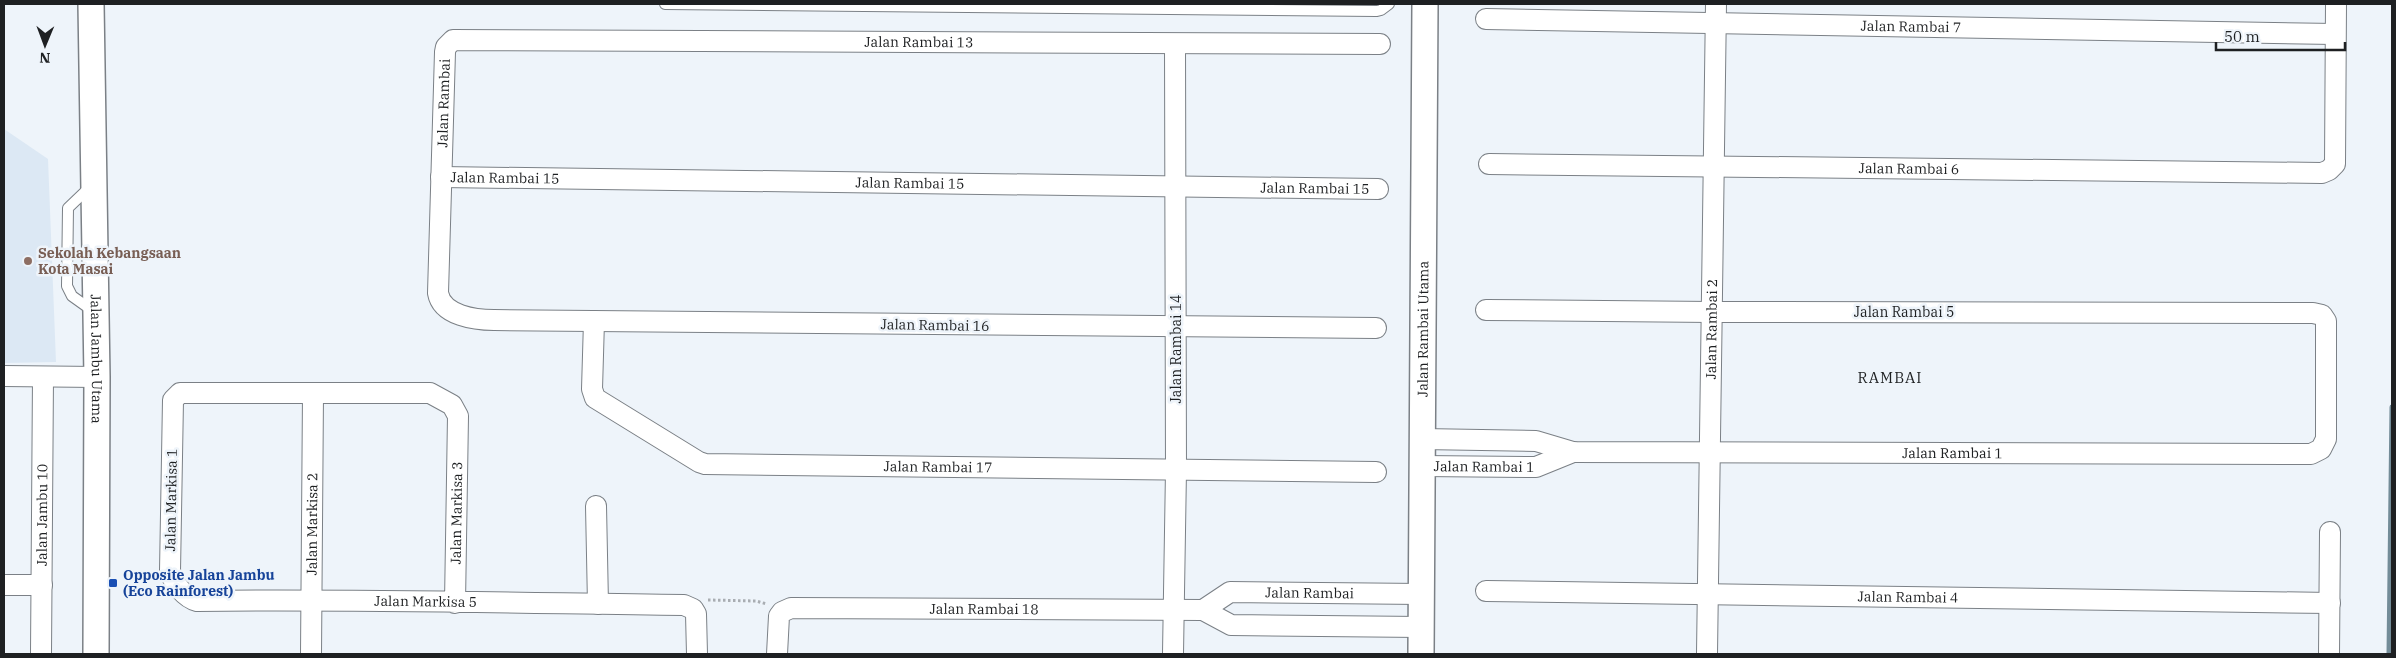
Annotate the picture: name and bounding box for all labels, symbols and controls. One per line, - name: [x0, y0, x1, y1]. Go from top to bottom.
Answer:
- street label: Jalan Rambai 7: [1860, 17, 1961, 36]
- north arrow: [20, 20, 70, 70]
- scale bar: [2216, 20, 2345, 52]
- text: 50 m: [2224, 27, 2260, 46]
- street label: Jalan Rambai 13: [864, 33, 973, 51]
- text: N: [39, 49, 50, 67]
- street label: Jalan Rambai: [433, 58, 454, 148]
- street label: Jalan Rambai 6: [1859, 159, 1959, 178]
- street label: Jalan Rambai 15: [450, 168, 560, 188]
- street label: Jalan Rambai 15: [855, 173, 965, 193]
- street label: Jalan Rambai 15: [1260, 178, 1370, 198]
- place label: Sekolah Kebangsaan Kota Masai: [38, 244, 181, 278]
- marker: Sekolah Kebangsaan Kota Masai: [22, 255, 34, 267]
- street label: Jalan Rambai Utama: [1414, 260, 1432, 397]
- street label: Jalan Rambai 2: [1702, 279, 1721, 380]
- street label: Jalan Jambu Utama: [87, 294, 106, 424]
- street label: Jalan Rambai 14: [1167, 294, 1185, 404]
- street label: Jalan Rambai 5: [1854, 303, 1954, 321]
- street label: Jalan Rambai 16: [880, 315, 990, 335]
- district label: RAMBAI: [1858, 368, 1922, 387]
- street label: Jalan Rambai 1: [1902, 444, 2003, 462]
- street label: Jalan Markisa 1: [161, 448, 181, 552]
- street label: Jalan Rambai 17: [883, 457, 993, 476]
- street label: Jalan Rambai 1: [1434, 457, 1534, 476]
- street label: Jalan Markisa 3: [447, 461, 466, 565]
- street label: Jalan Jambu 10: [33, 464, 51, 566]
- street label: Jalan Markisa 2: [303, 472, 321, 576]
- place label: Opposite Jalan Jambu (Eco Rainforest): [123, 566, 275, 600]
- marker: Opposite Jalan Jambu (Eco Rainforest): [107, 577, 119, 589]
- street label: Jalan Rambai: [1265, 583, 1354, 602]
- street label: Jalan Rambai 4: [1857, 587, 1958, 607]
- street label: Jalan Markisa 5: [374, 592, 477, 611]
- street label: Jalan Rambai 18: [929, 600, 1039, 618]

